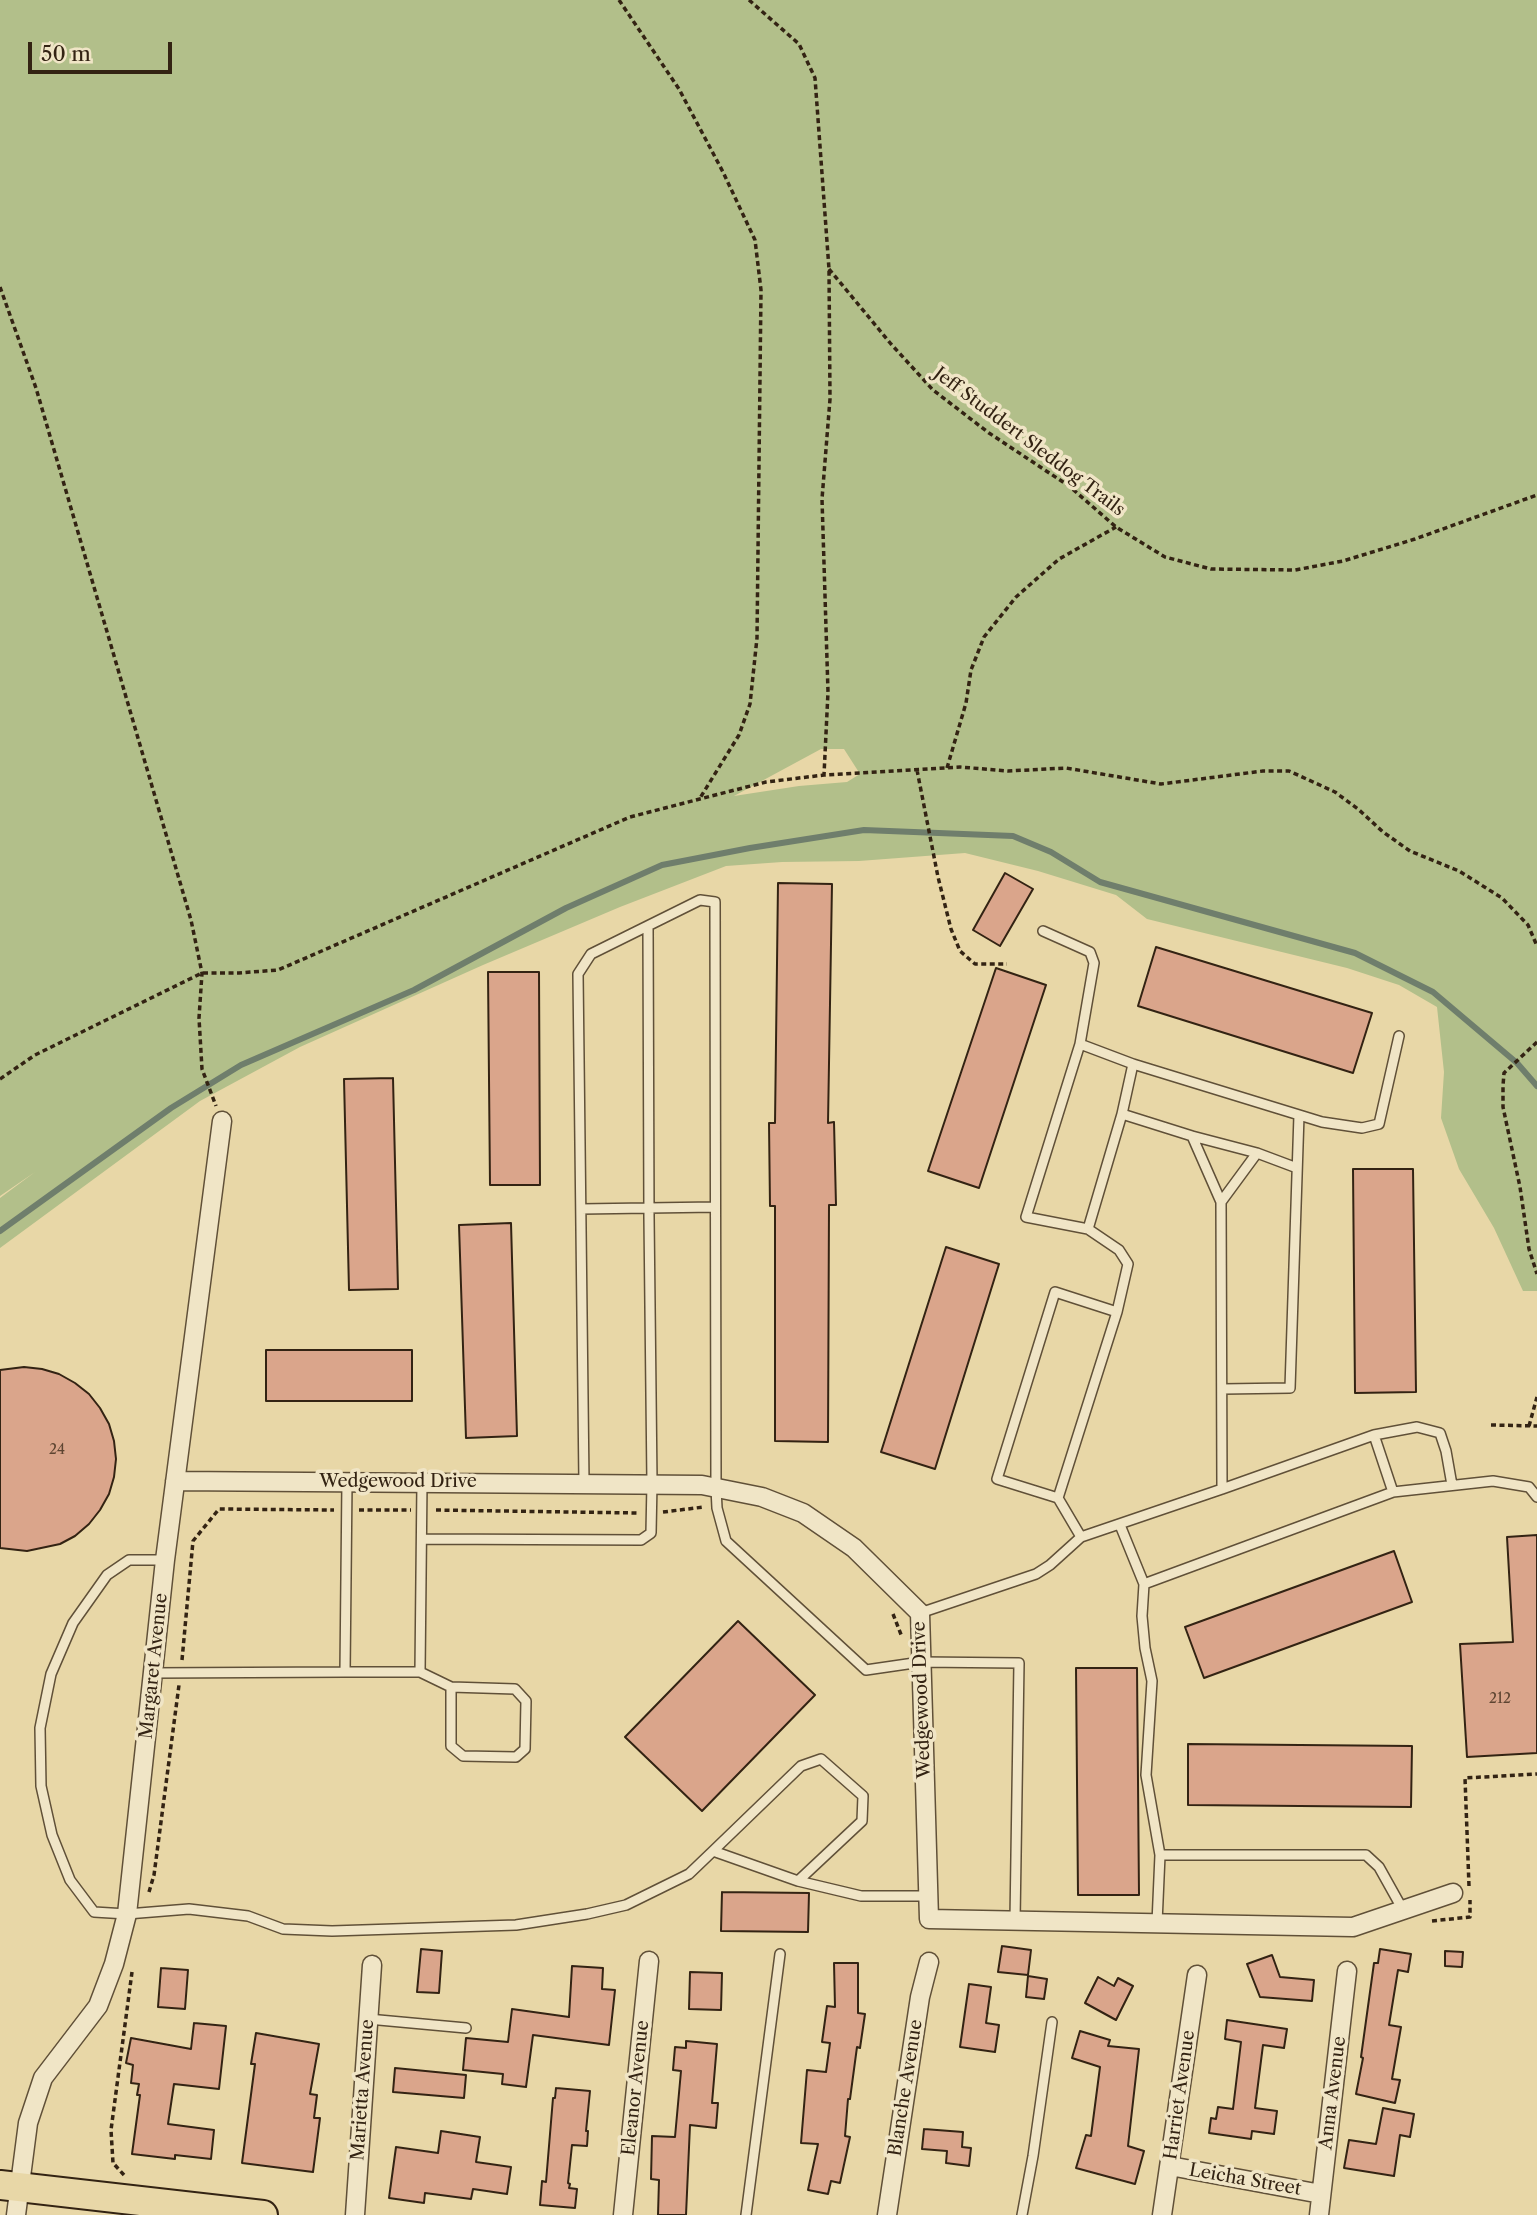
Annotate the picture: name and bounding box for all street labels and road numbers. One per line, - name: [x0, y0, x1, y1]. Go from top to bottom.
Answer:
- street label: Jeff Studdert Sleddog Trails: [929, 363, 1129, 521]
- street label: Wedgewood Drive: [319, 1471, 477, 1493]
- street label: Margaret Avenue: [136, 1592, 172, 1740]
- street label: Wedgewood Drive: [908, 1621, 936, 1779]
- street label: Blanche Avenue: [885, 2018, 927, 2158]
- street label: Marietta Avenue: [347, 2019, 379, 2161]
- street label: Eleanor Avenue: [618, 2019, 654, 2157]
- street label: Harriet Avenue: [1160, 2029, 1200, 2161]
- street label: Anna Avenue: [1315, 2035, 1351, 2151]
- street label: Leicha Street: [1187, 2160, 1303, 2200]

